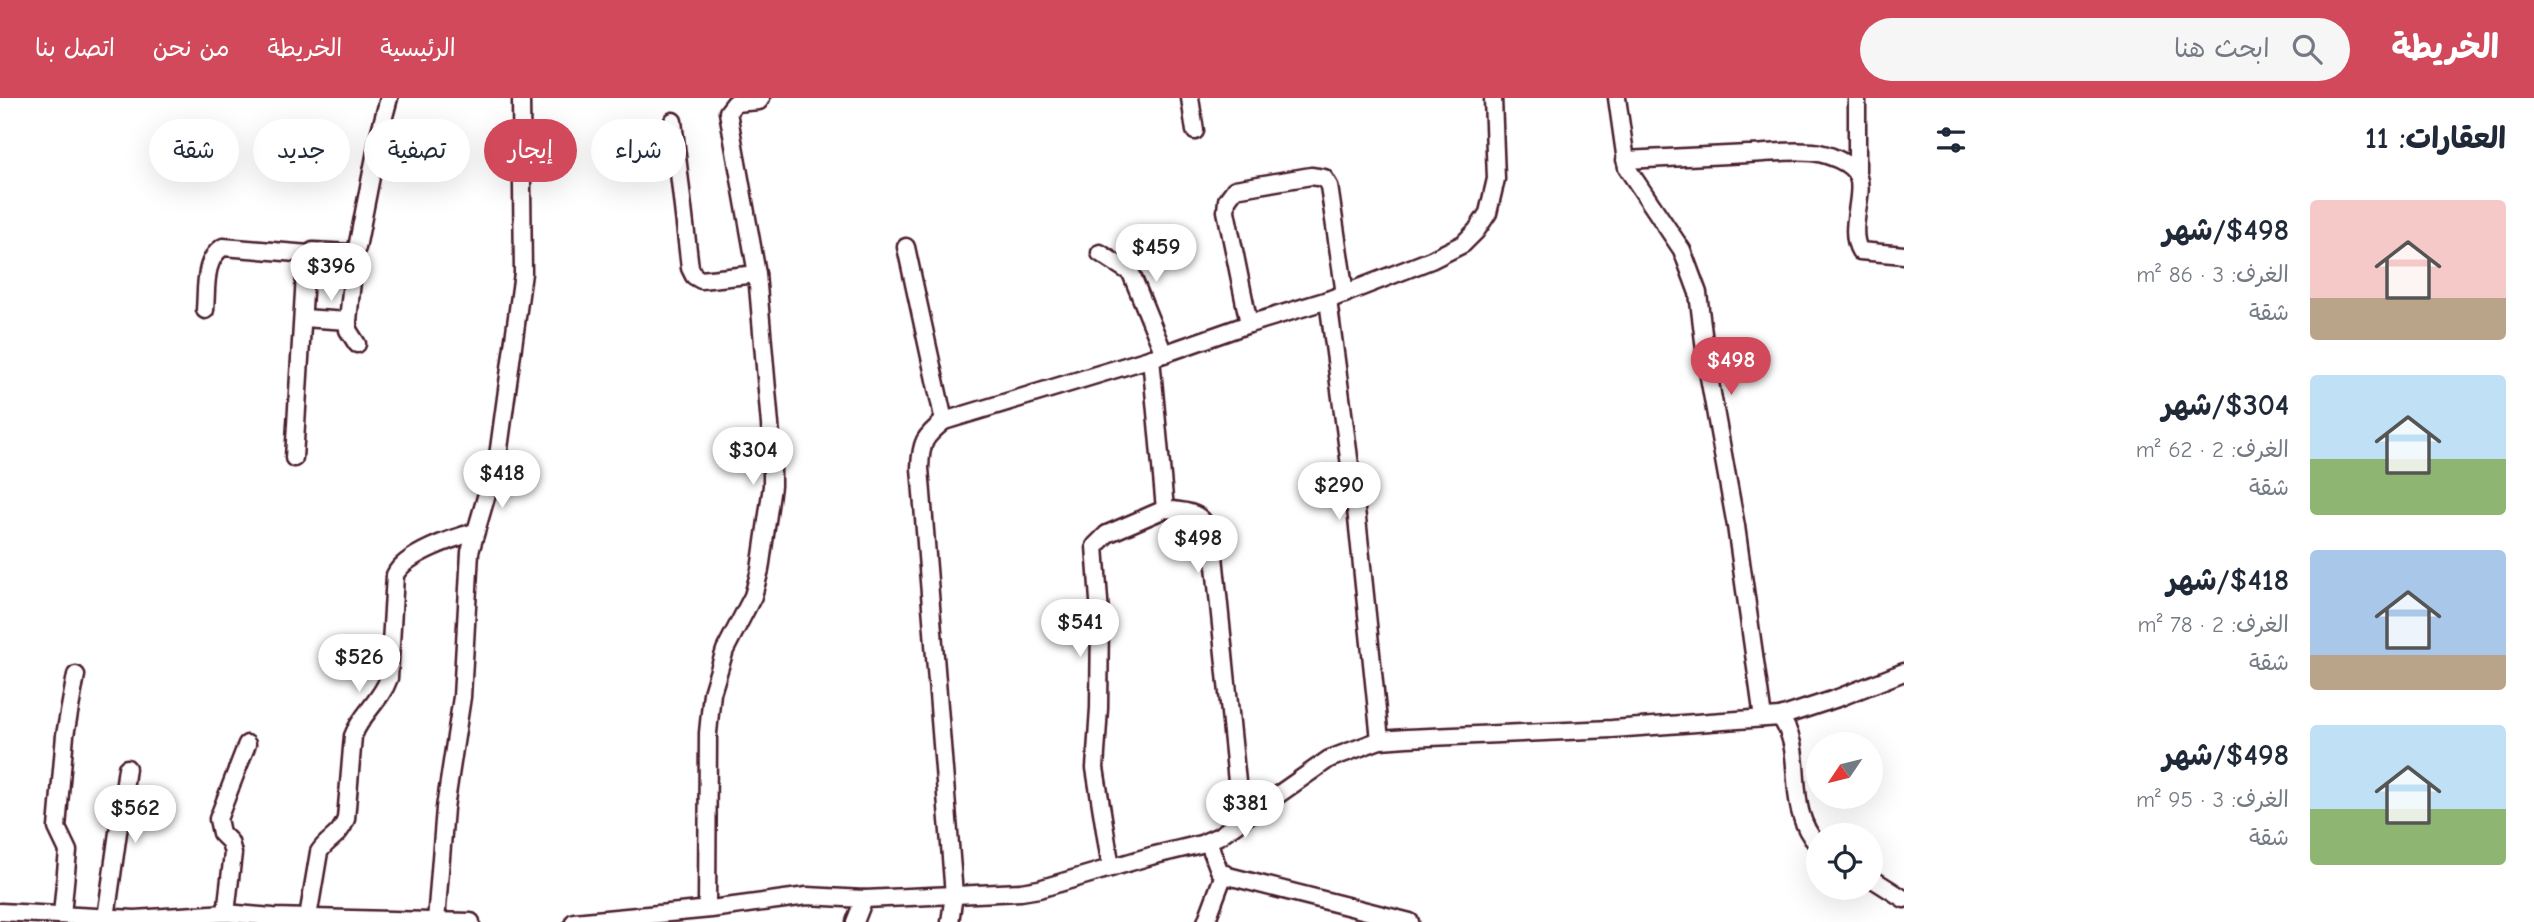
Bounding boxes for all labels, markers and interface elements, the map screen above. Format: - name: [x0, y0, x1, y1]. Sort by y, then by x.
- search box: [1860, 18, 2350, 81]
- text: الخريطة: [2392, 28, 2499, 66]
- icon: search: [2288, 30, 2326, 68]
- text: اتصل بنا: [35, 34, 115, 62]
- text: من نحن: [153, 34, 229, 62]
- text: الخريطة: [267, 34, 342, 62]
- text: الرئيسية: [380, 34, 456, 62]
- text: ابحث هنا: [2174, 34, 2270, 64]
- chip: شقة: [149, 119, 239, 182]
- chip: جديد: [253, 119, 350, 182]
- chip: تصفية: [364, 119, 470, 182]
- chip: إيجار: [484, 119, 577, 182]
- chip: شراء: [591, 119, 686, 182]
- icon: filters: [1932, 121, 1970, 159]
- text: العقارات: 11: [2365, 121, 2506, 156]
- text: $498/شهر: [2163, 213, 2289, 248]
- pin: $459: [1115, 225, 1197, 284]
- icon: home: [2366, 228, 2450, 312]
- text: $459: [1132, 233, 1180, 260]
- pin: $396: [290, 244, 372, 303]
- text: $396: [306, 252, 356, 279]
- text: الغرف: 3 · 86 m²: [2136, 261, 2289, 288]
- text: شقة: [2249, 299, 2289, 326]
- pin: $498: [1690, 338, 1772, 397]
- text: $498: [1707, 346, 1755, 373]
- text: $304/شهر: [2162, 388, 2289, 423]
- icon: home: [2366, 403, 2450, 487]
- pin: $304: [712, 428, 794, 487]
- text: $304: [728, 436, 778, 463]
- text: الغرف: 2 · 62 m²: [2136, 436, 2289, 463]
- pin: $418: [461, 450, 543, 510]
- text: $418: [479, 459, 525, 486]
- pin: $290: [1298, 462, 1380, 522]
- text: $290: [1314, 471, 1364, 498]
- text: شقة: [2249, 474, 2289, 501]
- pin: $498: [1157, 516, 1239, 575]
- text: $498: [1174, 524, 1222, 551]
- text: $418/شهر: [2167, 563, 2289, 598]
- icon: home: [2366, 578, 2450, 662]
- pin: $541: [1039, 600, 1121, 659]
- text: $541: [1057, 608, 1103, 635]
- text: الغرف: 2 · 78 m²: [2138, 611, 2289, 638]
- pin: $526: [318, 634, 400, 694]
- text: $526: [334, 643, 384, 670]
- text: شقة: [2249, 649, 2289, 676]
- north arrow: [1806, 732, 1883, 808]
- map controls: [1806, 732, 1883, 900]
- text: $498/شهر: [2163, 738, 2289, 773]
- icon: home: [2366, 753, 2450, 837]
- pin: $381: [1204, 780, 1286, 840]
- pin: $562: [94, 786, 176, 845]
- text: الغرف: 3 · 95 m²: [2136, 786, 2289, 813]
- text: $381: [1222, 789, 1268, 816]
- text: $562: [110, 794, 160, 821]
- button: locate: [1806, 823, 1883, 900]
- text: شقة: [2249, 824, 2289, 851]

